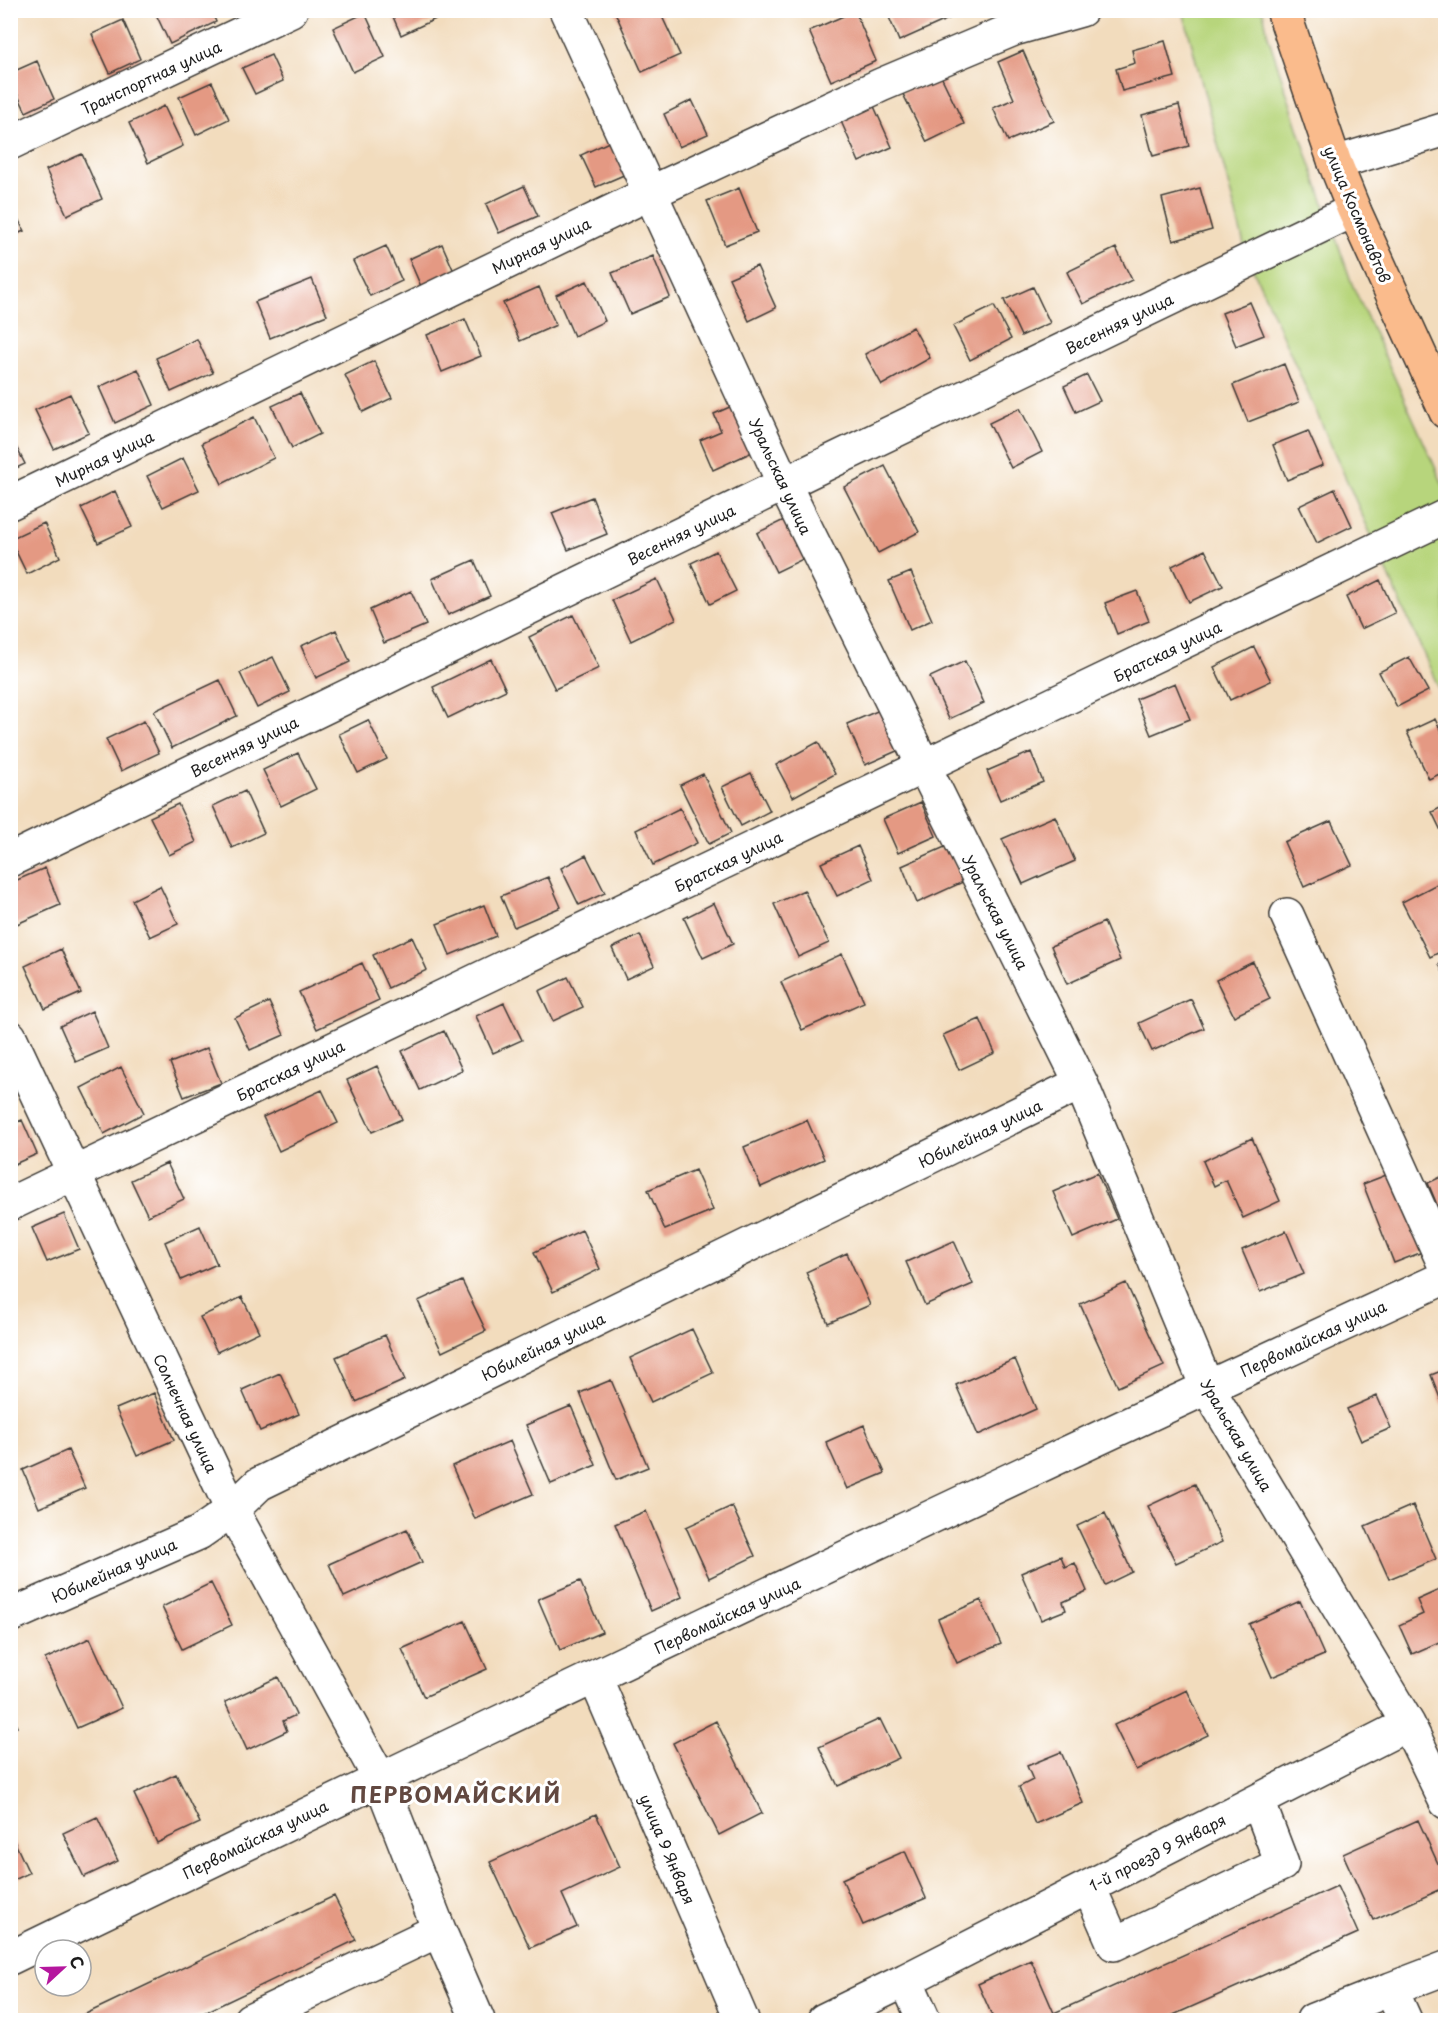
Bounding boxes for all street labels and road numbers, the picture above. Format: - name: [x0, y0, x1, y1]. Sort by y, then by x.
- street label: Транспортная улица: [77, 34, 225, 120]
- street label: улица Космонавтов: [1319, 142, 1397, 286]
- street label: Мирная улица: [488, 211, 595, 279]
- street label: Весенняя улица: [1061, 287, 1178, 359]
- street label: Уральская улица: [744, 414, 818, 539]
- street label: Мирная улица: [51, 424, 158, 492]
- street label: Весенняя улица: [623, 498, 740, 570]
- street label: Братская улица: [1109, 615, 1226, 687]
- street label: Весенняя улица: [186, 710, 303, 782]
- street label: Братская улица: [670, 825, 787, 897]
- street label: Уральская улица: [957, 851, 1035, 974]
- street label: Братская улица: [232, 1034, 349, 1106]
- street label: Юбилейная улица: [914, 1093, 1046, 1173]
- street label: Первомайская улица: [1236, 1294, 1390, 1382]
- street label: Юбилейная улица: [477, 1306, 609, 1386]
- street label: Солнечная улица: [148, 1350, 224, 1477]
- street label: Уральская улица: [1195, 1375, 1279, 1496]
- street label: Юбилейная улица: [48, 1532, 181, 1608]
- street label: Первомайская улица: [650, 1571, 804, 1659]
- street label: улица 9 Января: [634, 1790, 702, 1908]
- street label: Первомайская улица: [178, 1794, 332, 1884]
- street label: 1-й проезд 9 Января: [1085, 1807, 1229, 1897]

